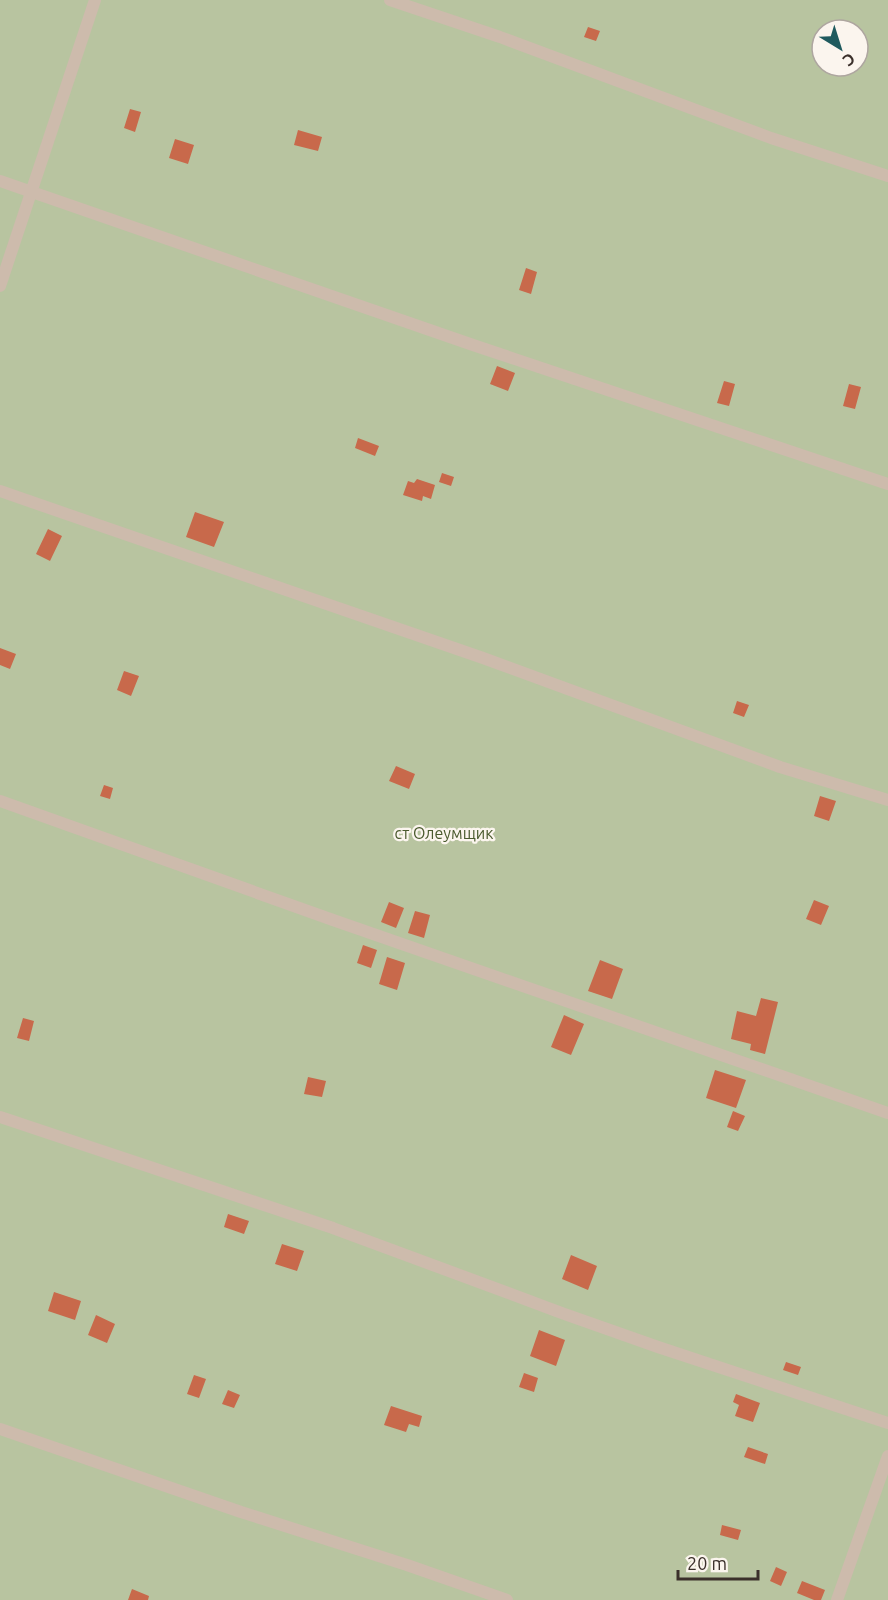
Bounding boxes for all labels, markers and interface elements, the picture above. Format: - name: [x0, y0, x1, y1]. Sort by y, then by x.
- north arrow: [810, 18, 870, 78]
- text: С: [840, 50, 859, 70]
- park label: ст Олеумщик: [395, 824, 493, 842]
- scale bar: [678, 1543, 758, 1581]
- text: 20 m: [687, 1553, 727, 1573]

